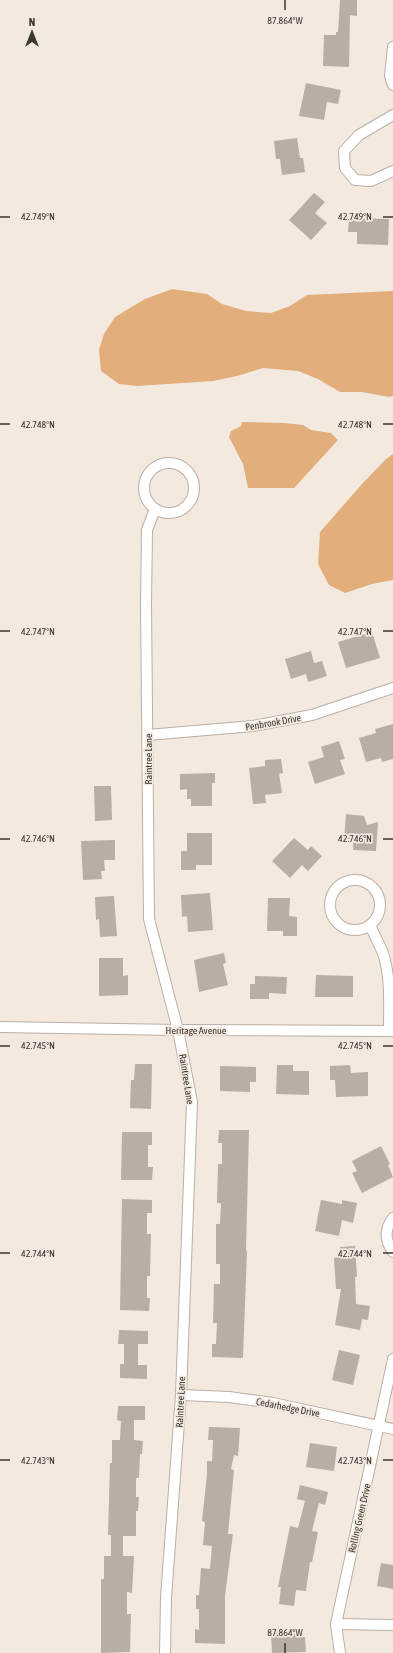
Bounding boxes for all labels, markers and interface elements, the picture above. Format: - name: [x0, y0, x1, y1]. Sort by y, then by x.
- north arrow: [12, 12, 52, 52]
- text: 87.864°W: [267, 15, 303, 26]
- text: N: [29, 16, 35, 28]
- text: 42.749°N: [21, 211, 55, 222]
- text: 42.749°N: [338, 211, 372, 222]
- text: 42.748°N: [21, 419, 55, 430]
- text: 42.748°N: [338, 419, 372, 430]
- text: 42.747°N: [21, 626, 55, 637]
- text: 42.747°N: [338, 626, 372, 637]
- street label: Penbrook Drive: [244, 712, 302, 733]
- street label: Raintree Lane: [143, 733, 154, 784]
- text: 42.746°N: [21, 833, 55, 844]
- text: 42.746°N: [338, 833, 372, 844]
- street label: Heritage Avenue: [166, 1025, 227, 1036]
- text: 42.745°N: [21, 1040, 55, 1051]
- text: 42.745°N: [338, 1040, 372, 1051]
- street label: Raintree Lane: [177, 1053, 196, 1106]
- text: 42.744°N: [21, 1248, 55, 1259]
- text: 42.744°N: [338, 1248, 372, 1259]
- street label: Raintree Lane: [174, 1376, 187, 1428]
- street label: Cedarhedge Drive: [255, 1396, 321, 1419]
- text: 42.743°N: [21, 1455, 55, 1466]
- text: 42.743°N: [338, 1455, 372, 1466]
- street label: Rolling Green Drive: [346, 1482, 373, 1554]
- text: 87.864°W: [267, 1627, 303, 1638]

